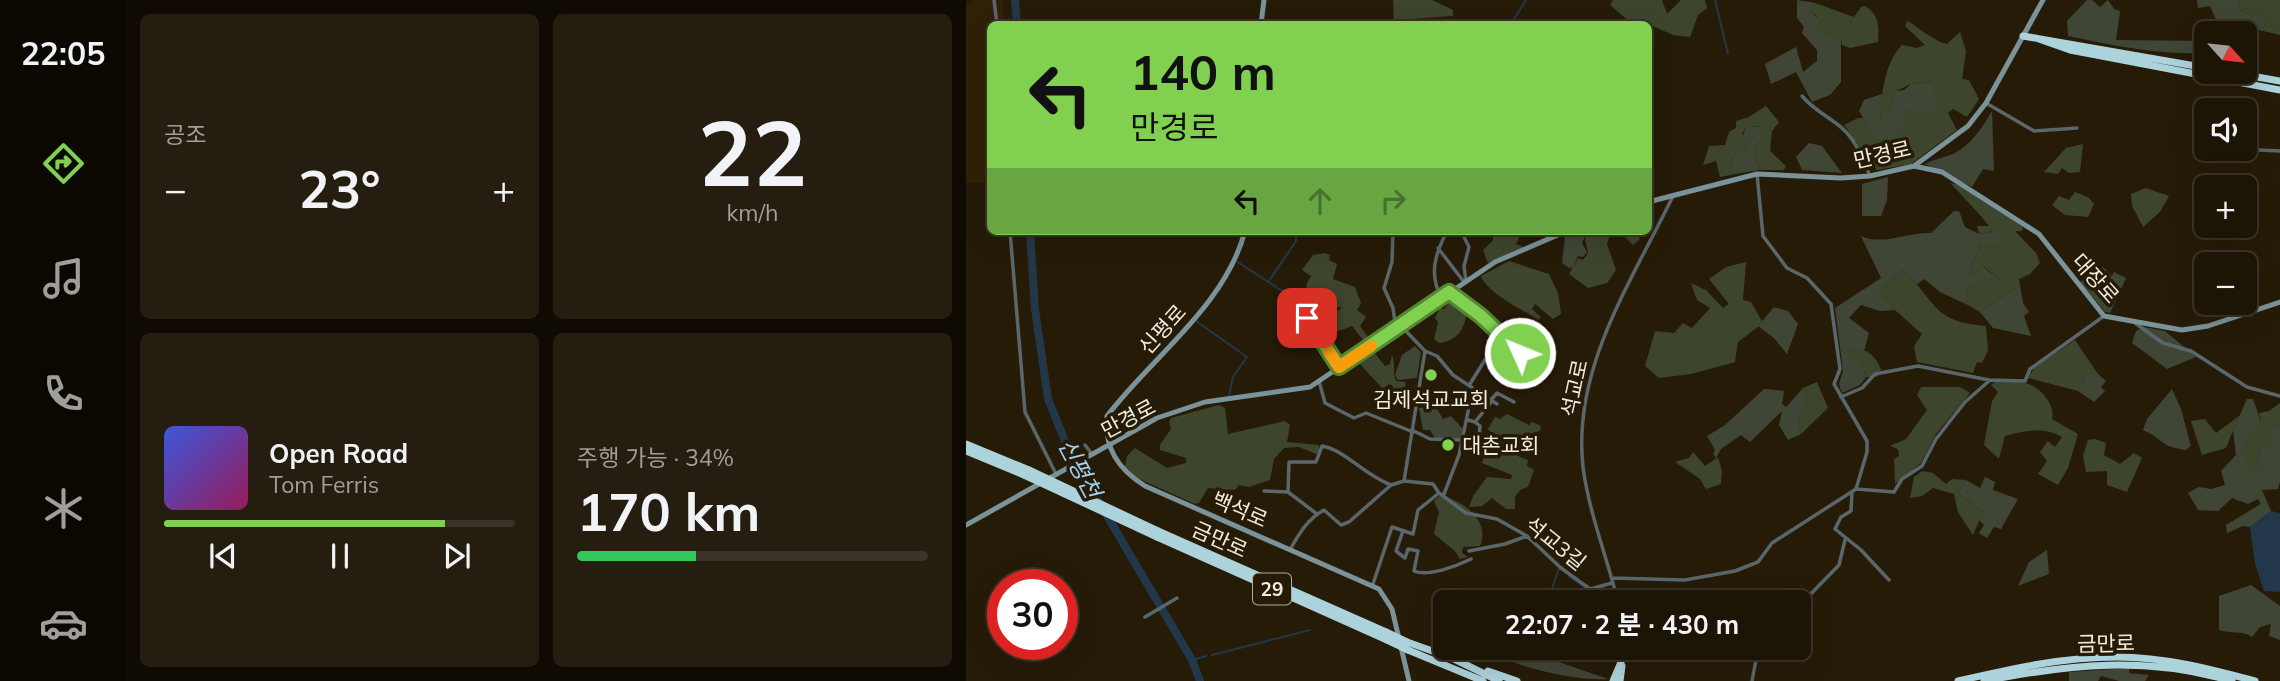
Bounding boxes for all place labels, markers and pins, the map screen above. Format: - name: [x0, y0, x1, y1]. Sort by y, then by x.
- pin: [1277, 288, 1337, 348]
- marker: 김제석교교회: [1423, 367, 1439, 383]
- place label: 김제석교교회: [1373, 386, 1489, 412]
- place label: 대촌교회: [1462, 432, 1539, 458]
- marker: 대촌교회: [1440, 437, 1456, 453]

